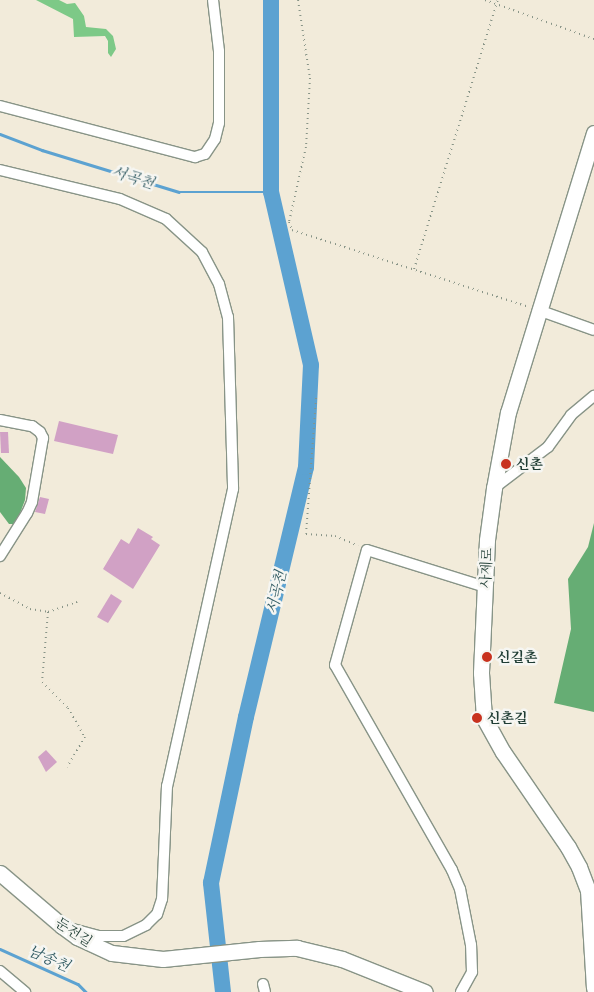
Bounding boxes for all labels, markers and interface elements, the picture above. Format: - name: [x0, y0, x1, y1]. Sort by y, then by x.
- water label: 서곡천: [110, 162, 156, 192]
- place label: 신촌: [516, 456, 543, 472]
- marker: 신촌: [500, 458, 512, 470]
- street label: 사제로: [477, 547, 495, 589]
- water label: 서곡천: [262, 569, 290, 615]
- place label: 신길촌: [497, 649, 538, 665]
- marker: 신길촌: [481, 651, 493, 663]
- place label: 신촌길: [487, 710, 528, 726]
- marker: 신촌길: [471, 712, 483, 724]
- street label: 둔전길: [52, 914, 96, 950]
- water label: 남송천: [25, 941, 73, 975]

